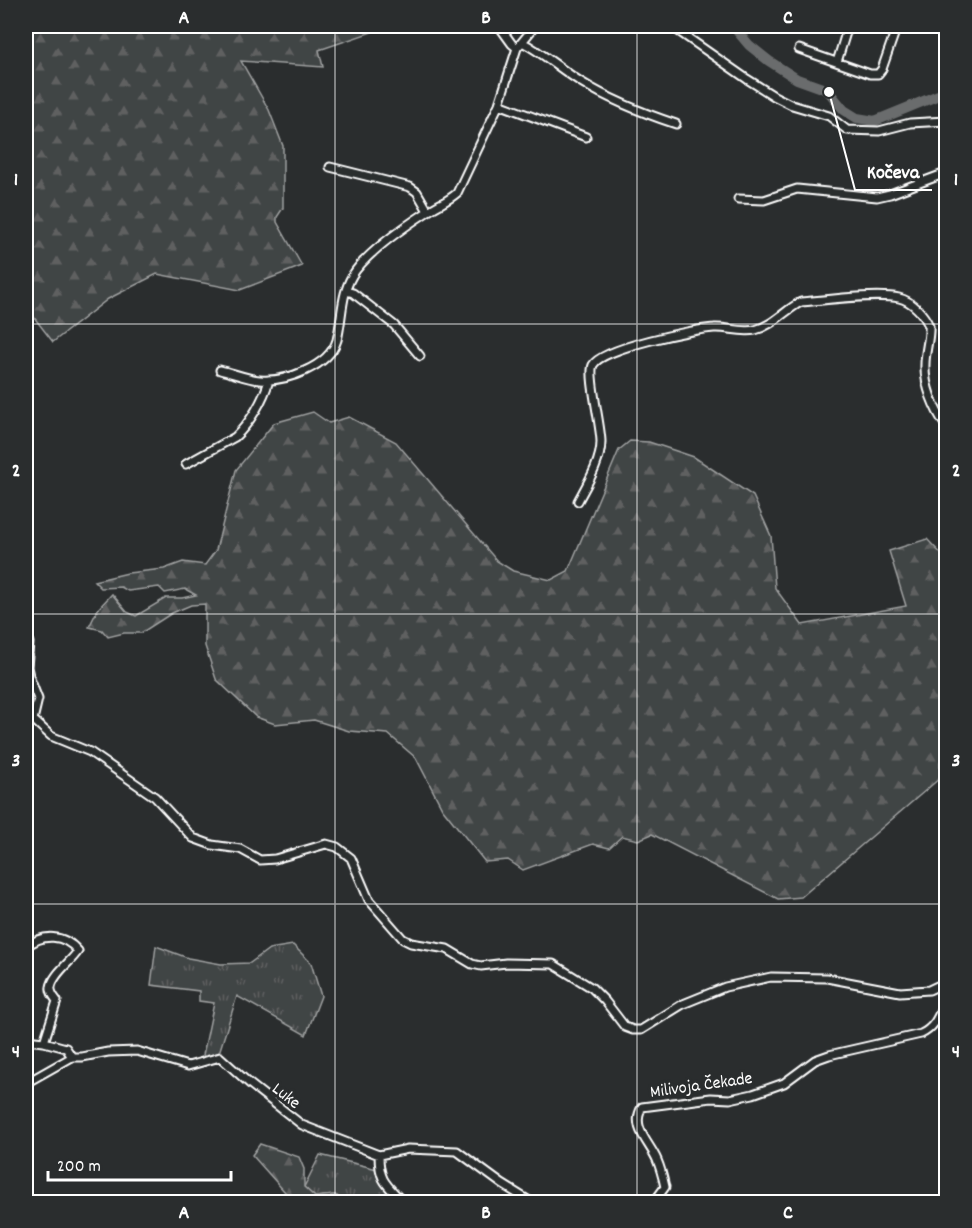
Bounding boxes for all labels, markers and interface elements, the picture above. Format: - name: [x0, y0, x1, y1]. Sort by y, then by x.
- text: A: [179, 5, 190, 33]
- text: B: [481, 5, 491, 33]
- text: C: [783, 5, 793, 33]
- callout: Kočeva: [855, 152, 932, 190]
- text: Kočeva: [867, 160, 920, 188]
- text: 1: [14, 167, 18, 195]
- text: 1: [954, 167, 958, 195]
- text: 2: [12, 458, 20, 486]
- text: 2: [952, 458, 960, 486]
- text: 3: [12, 748, 20, 776]
- text: 3: [952, 748, 960, 776]
- text: 4: [12, 1039, 20, 1067]
- text: 4: [952, 1039, 960, 1067]
- street label: Milivoja Čekade: [649, 1067, 754, 1106]
- street label: Luke: [266, 1078, 305, 1116]
- scale bar: [48, 1144, 231, 1182]
- text: 200 m: [57, 1155, 101, 1180]
- text: A: [179, 1200, 190, 1228]
- text: B: [481, 1200, 491, 1228]
- text: C: [783, 1200, 793, 1228]

